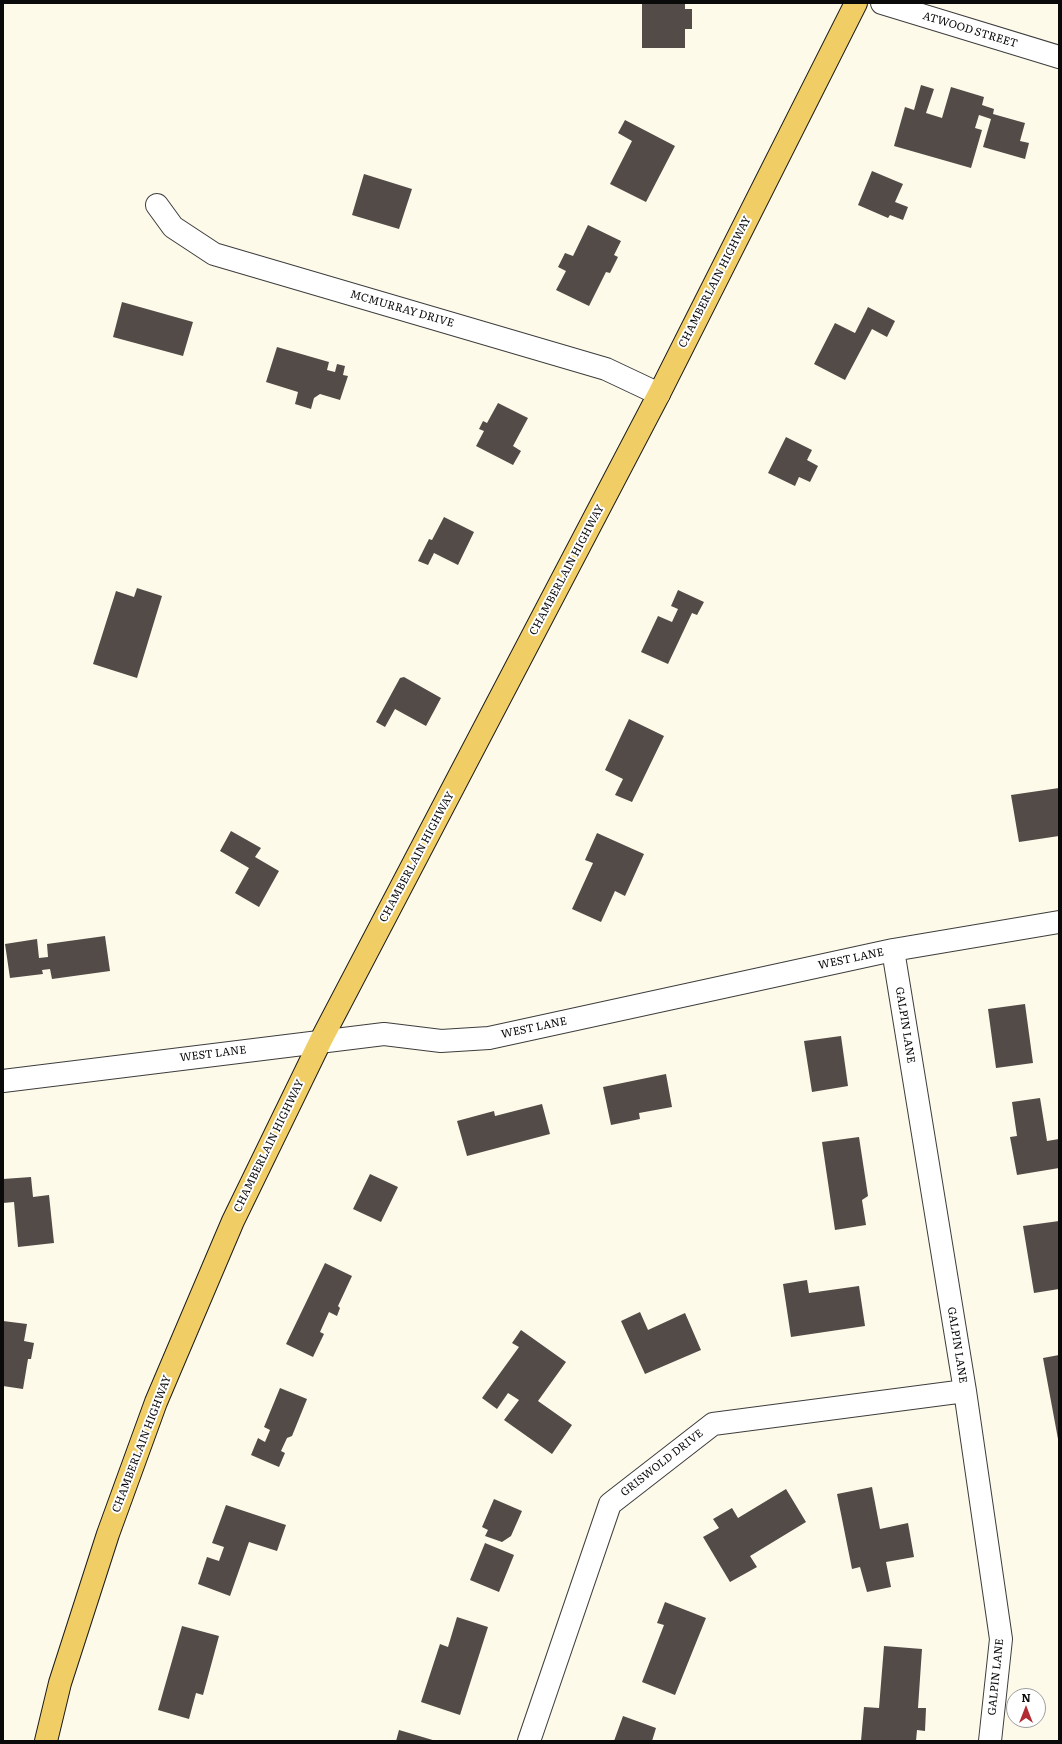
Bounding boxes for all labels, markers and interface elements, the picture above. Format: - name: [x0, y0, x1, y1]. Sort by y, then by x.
- street label: ATWOOD STREET: [921, 9, 1019, 51]
- street label: CHAMBERLAIN HIGHWAY: [676, 214, 754, 350]
- street label: MCMURRAY DRIVE: [349, 288, 455, 330]
- street label: CHAMBERLAIN HIGHWAY: [527, 502, 607, 638]
- street label: CHAMBERLAIN HIGHWAY: [377, 789, 457, 925]
- street label: WEST LANE: [817, 946, 885, 972]
- street label: GALPIN LANE: [892, 986, 918, 1064]
- street label: WEST LANE: [500, 1015, 568, 1041]
- street label: WEST LANE: [179, 1043, 247, 1065]
- street label: CHAMBERLAIN HIGHWAY: [231, 1077, 307, 1215]
- street label: GALPIN LANE: [944, 1306, 970, 1384]
- street label: CHAMBERLAIN HIGHWAY: [110, 1373, 174, 1515]
- street label: GRISWOLD DRIVE: [618, 1427, 706, 1499]
- street label: GALPIN LANE: [985, 1638, 1007, 1716]
- north arrow: [1006, 1688, 1046, 1728]
- text: N: [1021, 1689, 1031, 1705]

